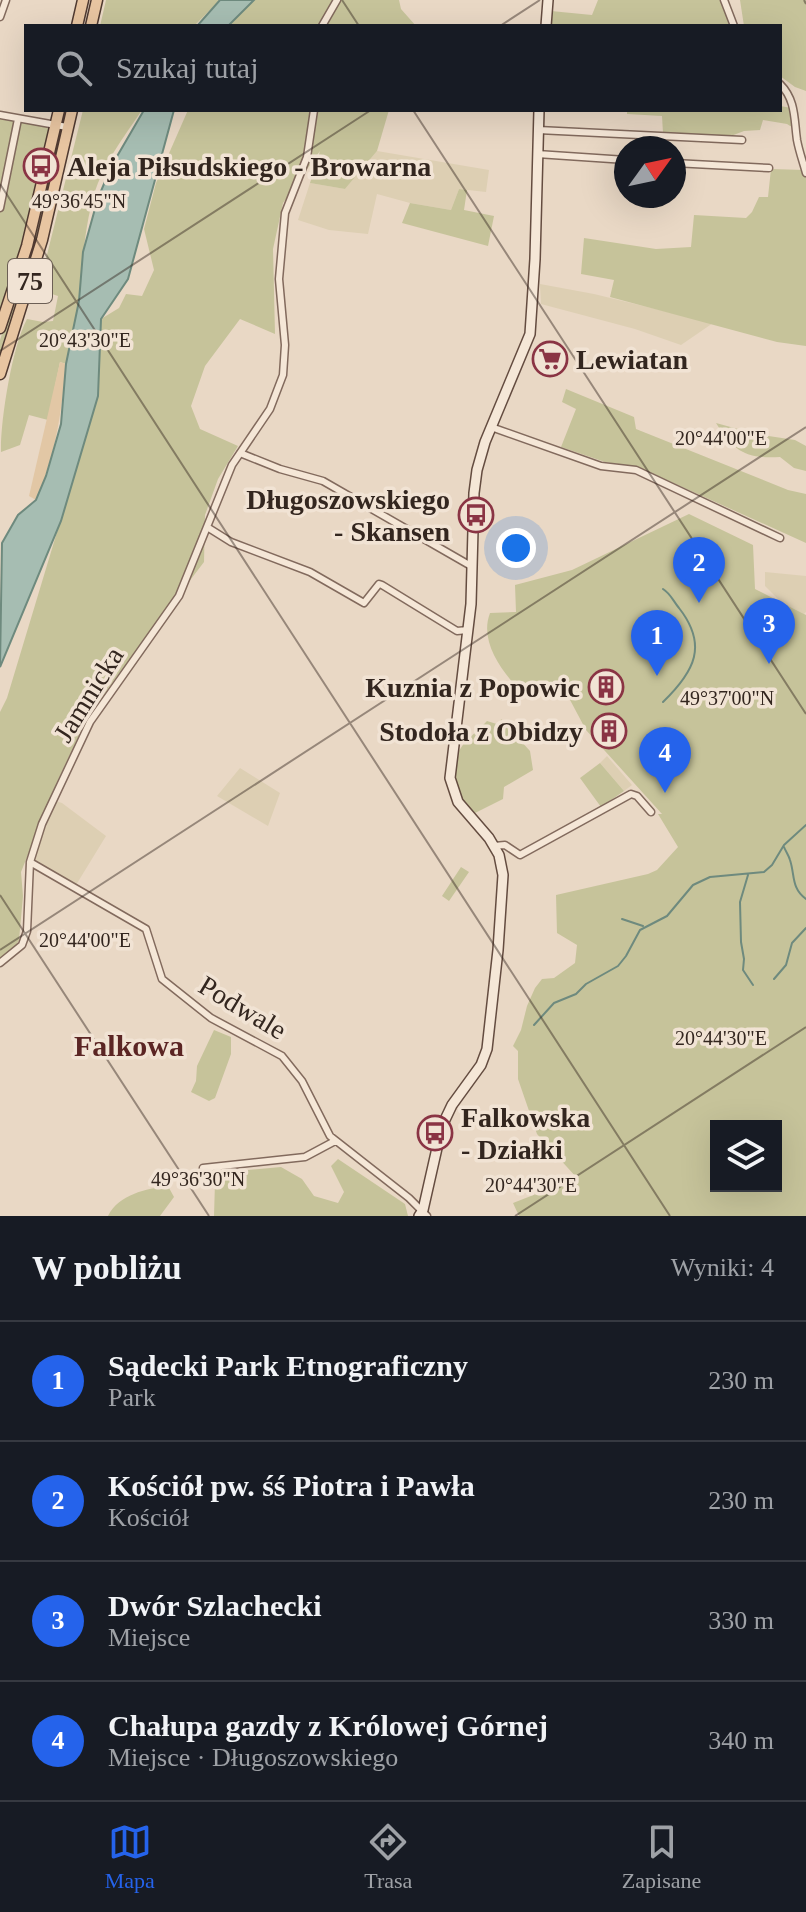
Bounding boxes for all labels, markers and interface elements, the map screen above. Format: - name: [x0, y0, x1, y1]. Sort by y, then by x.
- search box: [24, 24, 782, 112]
- icon: search: [52, 46, 96, 90]
- text: Szukaj tutaj: [116, 51, 258, 84]
- north arrow: [614, 136, 686, 208]
- bus stop icon: Aleja Piłsudskiego - Browarna: [22, 147, 60, 185]
- place label: Aleja Piłsudskiego - Browarna: [67, 151, 431, 182]
- text: 49°36'45"N: [32, 190, 126, 212]
- road number: 75: [8, 259, 52, 303]
- text: 20°43'30"E: [39, 329, 131, 351]
- supermarket icon: Lewiatan: [531, 340, 569, 378]
- place label: Lewiatan: [576, 344, 688, 375]
- text: 20°44'00"E: [675, 427, 767, 449]
- place label: Długoszowskiego - Skansen: [246, 484, 450, 547]
- bus stop icon: Długoszowskiego - Skansen: [457, 496, 495, 534]
- your location: [496, 528, 536, 568]
- pin: 2: [673, 537, 725, 603]
- pin: 3: [743, 598, 795, 664]
- pin: 1: [631, 610, 683, 676]
- street label: Jamnicka: [47, 641, 130, 747]
- building icon: Kuznia z Popowic: [587, 668, 625, 706]
- place label: Kuznia z Popowic: [365, 672, 580, 703]
- text: 49°37'00"N: [680, 687, 774, 709]
- building icon: Stodoła z Obidzy: [590, 712, 628, 750]
- place label: Stodoła z Obidzy: [379, 716, 583, 747]
- pin: 4: [639, 727, 691, 793]
- text: 20°44'00"E: [39, 929, 131, 951]
- street label: Podwale: [193, 969, 292, 1046]
- text: 20°44'30"E: [675, 1027, 767, 1049]
- district label: Falkowa: [74, 1029, 184, 1062]
- place label: Falkowska - Działki: [461, 1102, 590, 1165]
- bus stop icon: Falkowska - Działki: [416, 1114, 454, 1152]
- map controls: [710, 1120, 782, 1192]
- button: layers: [710, 1120, 782, 1192]
- text: 49°36'30"N: [151, 1168, 245, 1190]
- text: 20°44'30"E: [485, 1174, 577, 1196]
- text: W pobliżu: [32, 1249, 182, 1286]
- text: Wyniki: 4: [671, 1253, 774, 1282]
- text: Sądecki Park Etnograficzny: [108, 1349, 468, 1382]
- text: 1: [52, 1366, 65, 1395]
- text: 230 m: [708, 1366, 774, 1395]
- text: Park: [108, 1383, 156, 1412]
- text: Kościół pw. śś Piotra i Pawła: [108, 1469, 475, 1502]
- text: 2: [52, 1486, 65, 1515]
- text: 230 m: [708, 1486, 774, 1515]
- text: Kościół: [108, 1503, 189, 1532]
- text: Dwór Szlachecki: [108, 1589, 322, 1622]
- text: 3: [52, 1606, 65, 1635]
- text: 330 m: [708, 1606, 774, 1635]
- text: Miejsce: [108, 1623, 190, 1652]
- text: Chałupa gazdy z Królowej Górnej: [108, 1709, 548, 1742]
- text: 4: [52, 1726, 65, 1755]
- text: 340 m: [708, 1726, 774, 1755]
- text: Miejsce · Długoszowskiego: [108, 1743, 398, 1772]
- tab: Mapa: [105, 1820, 155, 1894]
- tab: Trasa: [364, 1820, 412, 1894]
- tab: Zapisane: [622, 1820, 701, 1894]

